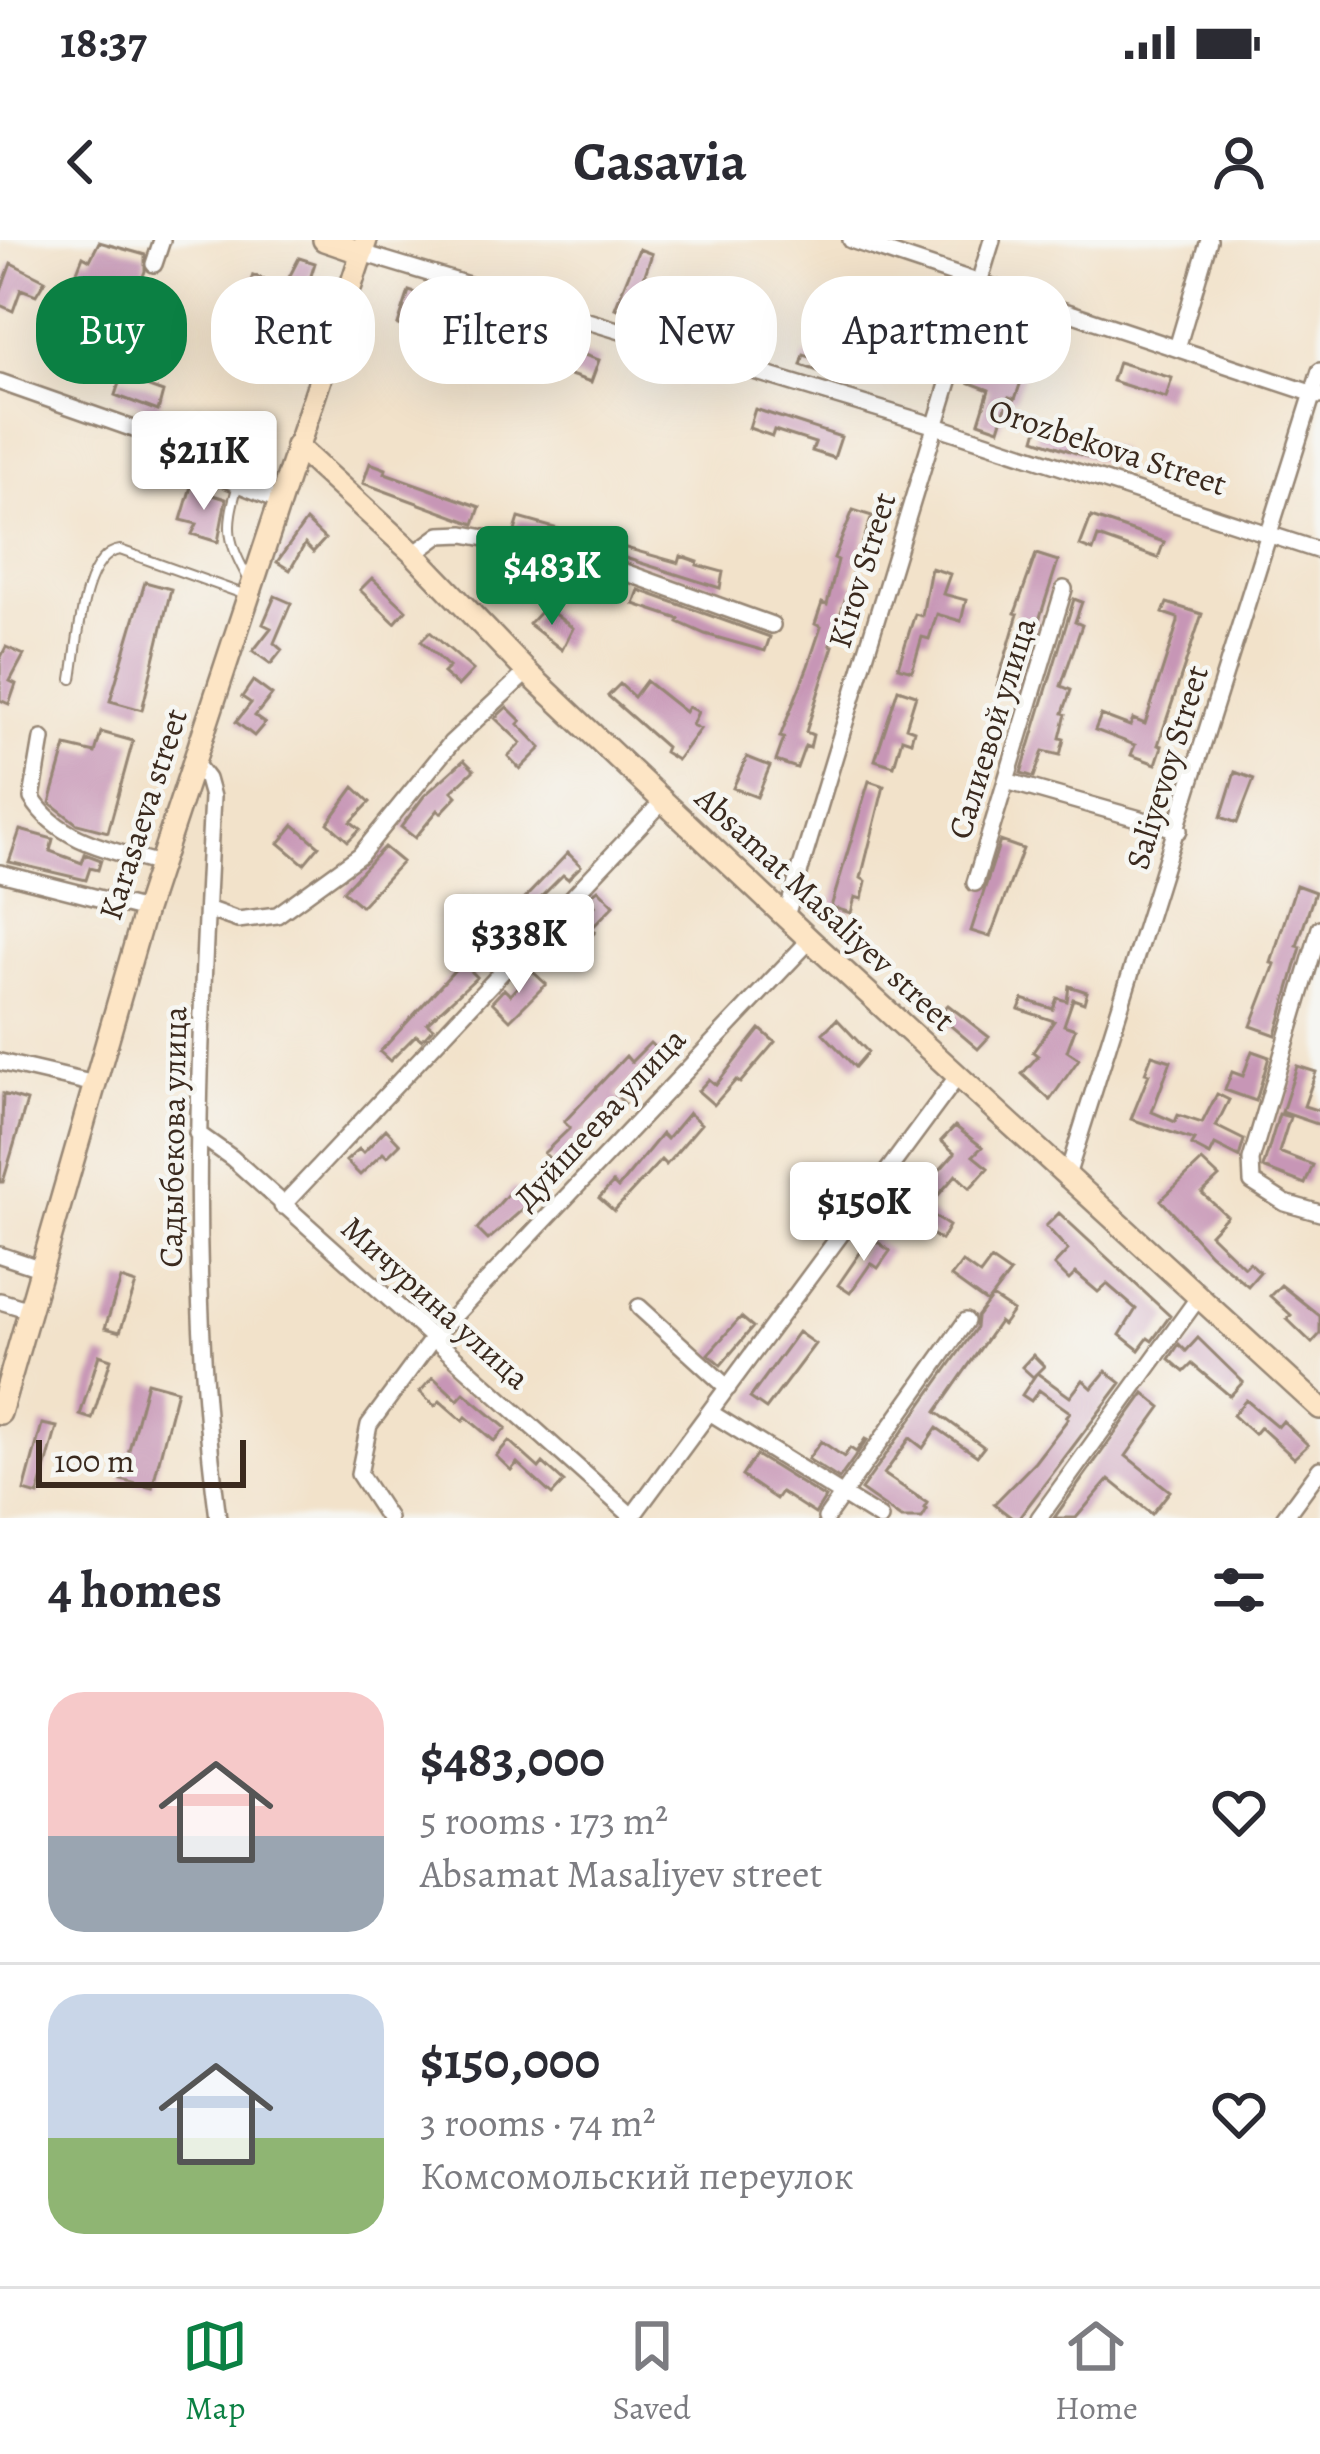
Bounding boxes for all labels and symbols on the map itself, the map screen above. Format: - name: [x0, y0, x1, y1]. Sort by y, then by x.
- street label: Orozbekova Street: [983, 387, 1232, 506]
- pin: $211K: [120, 411, 288, 513]
- street label: Kirov Street: [816, 487, 907, 654]
- pin: $483K: [468, 526, 636, 628]
- street label: Салиевой улица: [936, 611, 1047, 844]
- street label: Saliyevoy Street: [1114, 660, 1219, 875]
- street label: Karasaeva street: [87, 703, 198, 926]
- street label: Absamat Masaliyev street: [685, 775, 966, 1041]
- pin: $338K: [435, 894, 603, 996]
- street label: Садыбекова улица: [148, 1005, 197, 1268]
- street label: Дуйшеева улица: [503, 1017, 696, 1219]
- pin: $150K: [780, 1162, 948, 1264]
- street label: Мичурина улица: [332, 1205, 540, 1400]
- scale bar: [36, 1434, 246, 1487]

